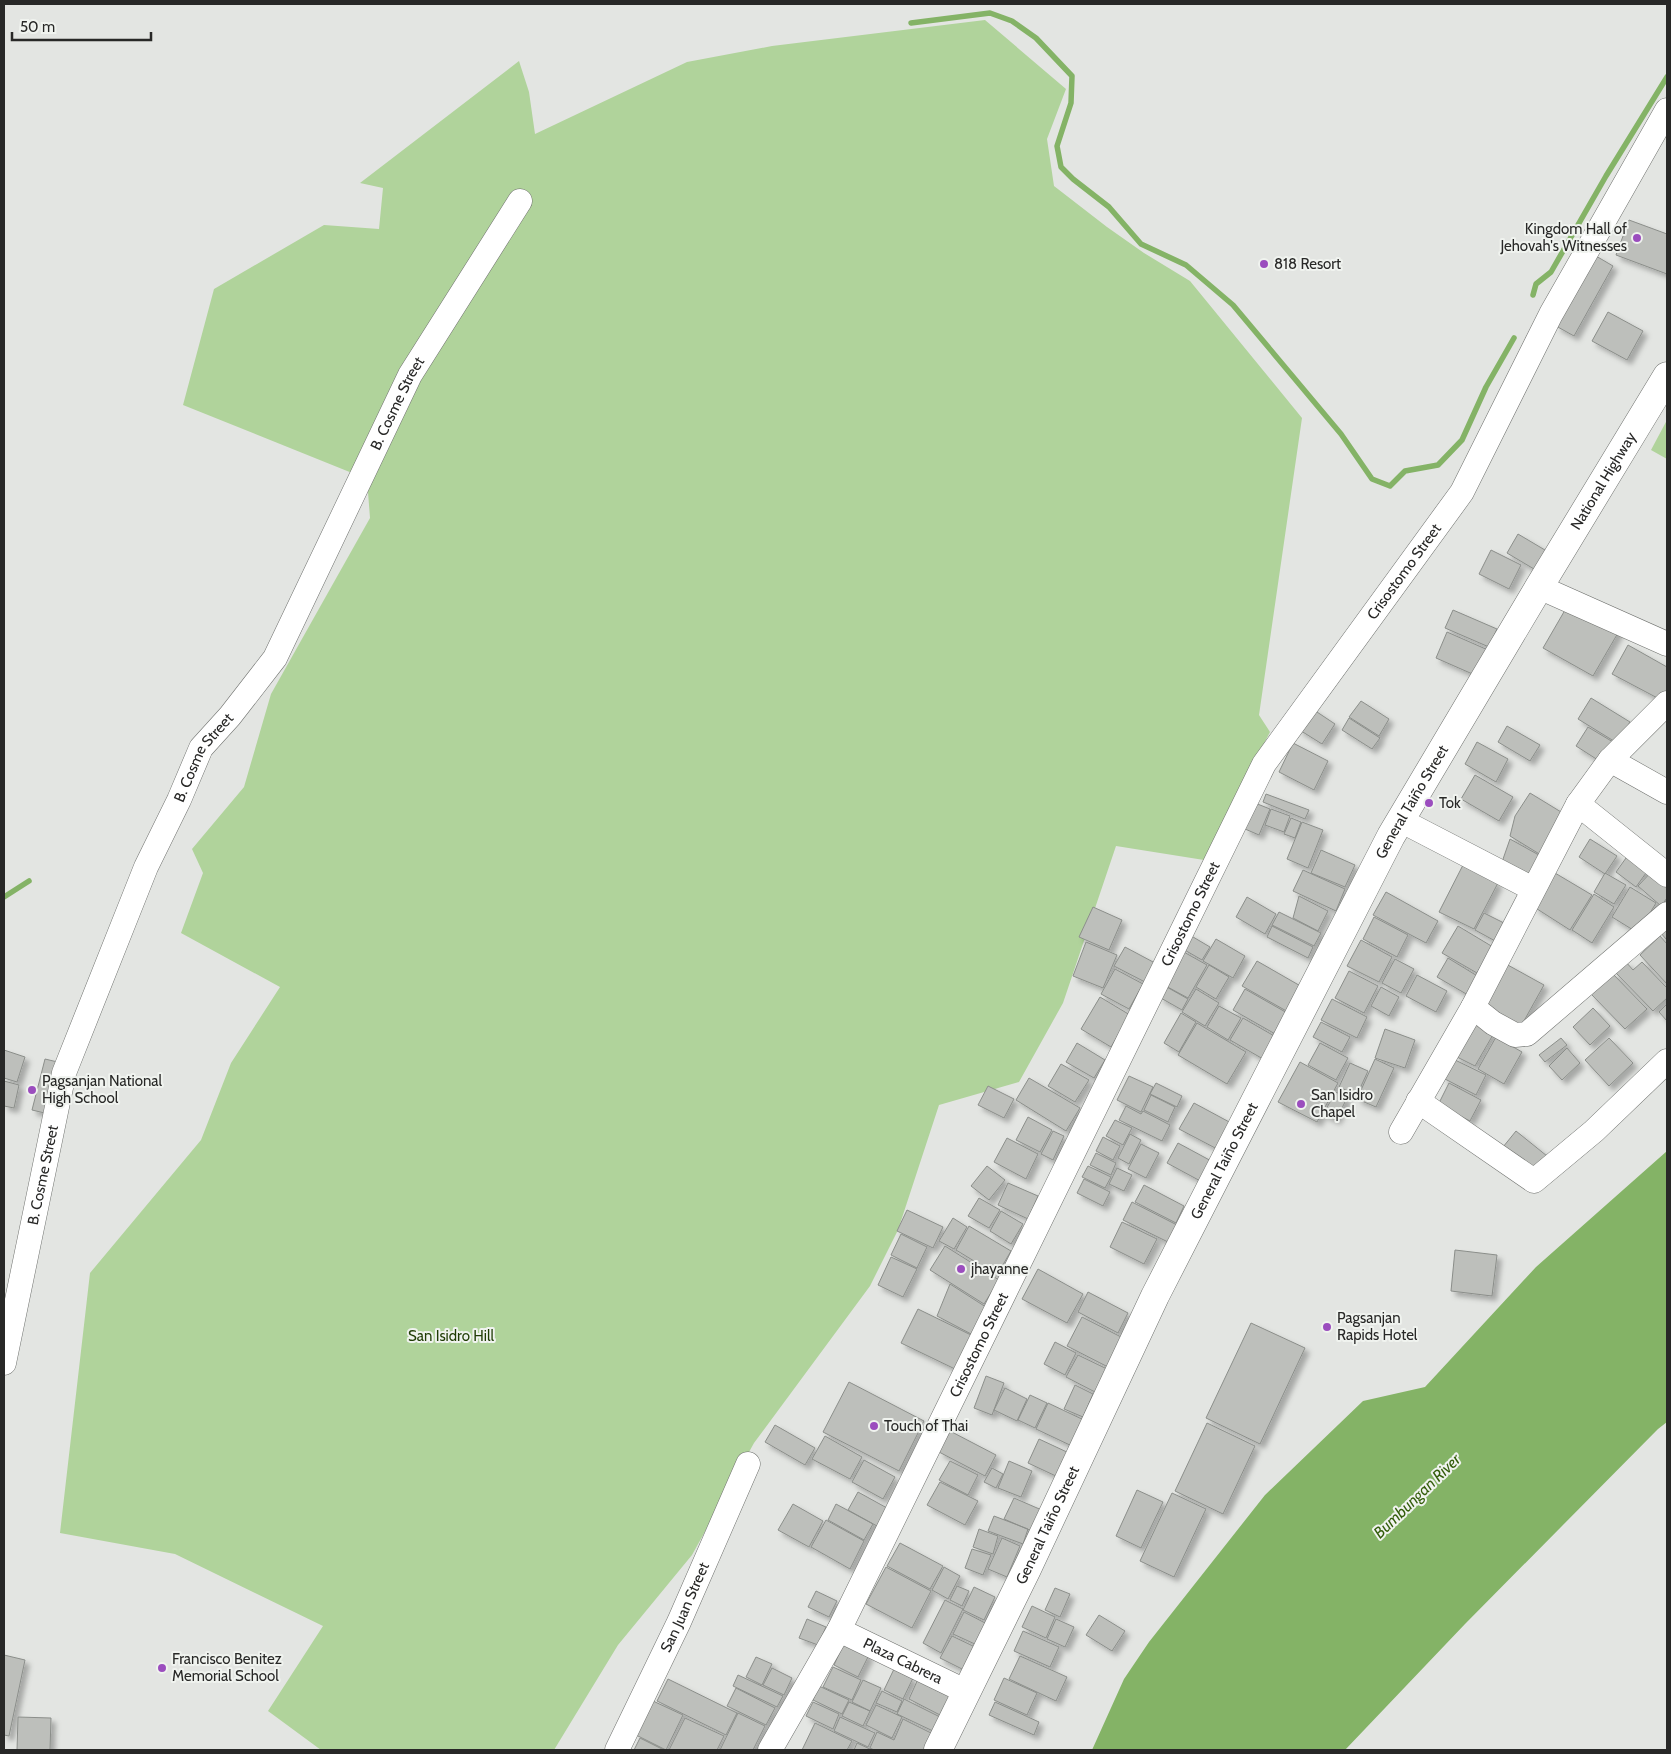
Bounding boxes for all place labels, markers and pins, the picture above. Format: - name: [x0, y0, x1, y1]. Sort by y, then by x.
- place label: Kingdom Hall of Jehovah's Witnesses: [1499, 220, 1627, 255]
- marker: Kingdom Hall of Jehovah's Witnesses: [1631, 232, 1643, 244]
- place label: 818 Resort: [1274, 255, 1341, 273]
- marker: 818 Resort: [1258, 258, 1270, 270]
- place label: Tok: [1439, 794, 1461, 812]
- marker: Tok: [1423, 797, 1435, 809]
- place label: Pagsanjan National High School: [42, 1072, 163, 1107]
- marker: Pagsanjan National High School: [26, 1084, 38, 1096]
- place label: San Isidro Chapel: [1311, 1086, 1373, 1121]
- marker: San Isidro Chapel: [1295, 1098, 1307, 1110]
- place label: jhayanne: [970, 1260, 1029, 1278]
- marker: jhayanne: [955, 1263, 967, 1275]
- place label: Pagsanjan Rapids Hotel: [1337, 1309, 1418, 1344]
- marker: Pagsanjan Rapids Hotel: [1321, 1321, 1333, 1333]
- place label: Touch of Thai: [884, 1417, 968, 1435]
- marker: Touch of Thai: [868, 1420, 880, 1432]
- place label: Francisco Benitez Memorial School: [172, 1650, 282, 1685]
- marker: Francisco Benitez Memorial School: [156, 1662, 168, 1674]

